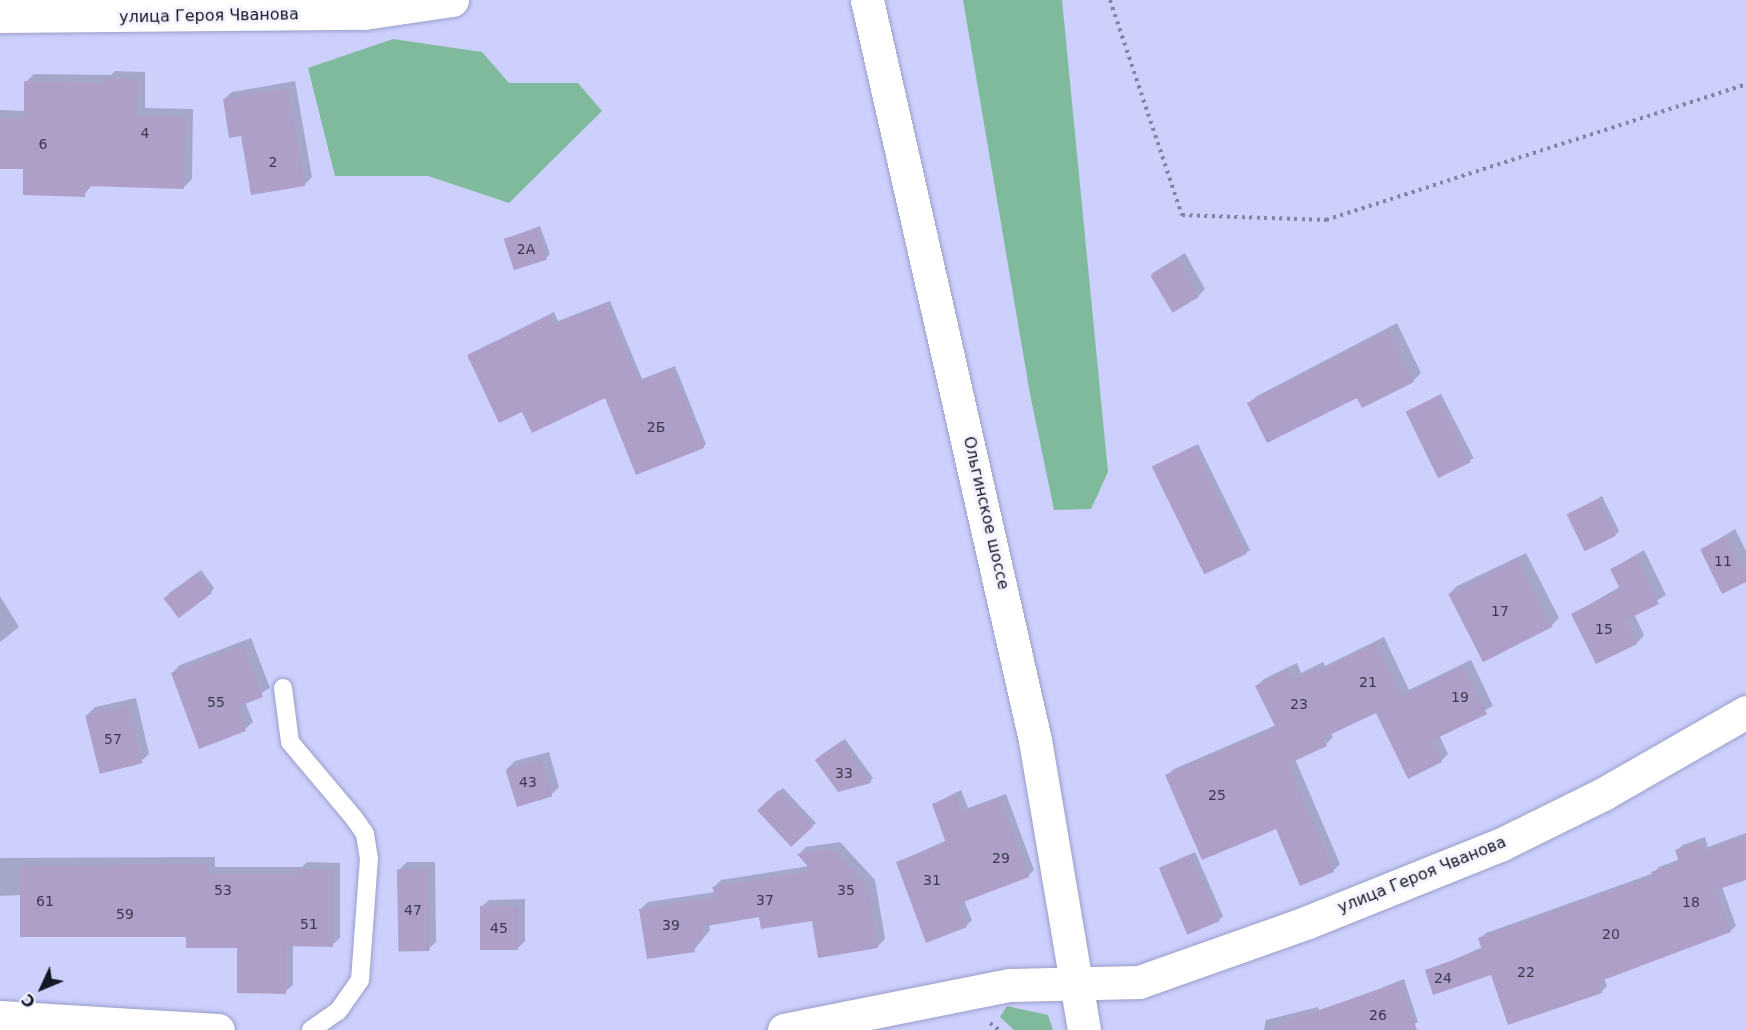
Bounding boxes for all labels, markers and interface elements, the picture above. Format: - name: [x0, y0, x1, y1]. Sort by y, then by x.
- street label: улица Героя Чванова: [119, 5, 299, 27]
- house number: 4: [141, 125, 149, 141]
- house number: 6: [39, 136, 47, 152]
- house number: 2: [269, 154, 277, 170]
- house number: 2А: [517, 241, 535, 257]
- house number: 2Б: [647, 419, 665, 435]
- street label: Ольгинское шоссе: [959, 435, 1013, 591]
- house number: 11: [1714, 553, 1732, 569]
- house number: 17: [1491, 603, 1509, 619]
- house number: 15: [1595, 621, 1613, 637]
- house number: 21: [1359, 674, 1377, 690]
- house number: 19: [1451, 689, 1469, 705]
- house number: 55: [207, 694, 225, 710]
- house number: 23: [1290, 696, 1308, 712]
- house number: 57: [104, 731, 122, 747]
- house number: 33: [835, 765, 853, 781]
- house number: 43: [519, 774, 537, 790]
- house number: 25: [1208, 787, 1226, 803]
- street label: улица Героя Чванова: [1335, 832, 1509, 918]
- house number: 29: [992, 850, 1010, 866]
- house number: 31: [923, 872, 941, 888]
- house number: 53: [214, 882, 232, 898]
- house number: 35: [837, 882, 855, 898]
- house number: 37: [756, 892, 774, 908]
- house number: 61: [36, 893, 54, 909]
- house number: 18: [1682, 894, 1700, 910]
- house number: 47: [404, 902, 422, 918]
- house number: 59: [116, 906, 134, 922]
- house number: 51: [300, 916, 318, 932]
- house number: 39: [662, 917, 680, 933]
- house number: 45: [490, 920, 508, 936]
- house number: 20: [1602, 926, 1620, 942]
- north arrow: [12, 958, 72, 1018]
- house number: 22: [1517, 964, 1535, 980]
- house number: 24: [1434, 970, 1452, 986]
- text: С: [18, 990, 40, 1012]
- house number: 26: [1369, 1007, 1387, 1023]

